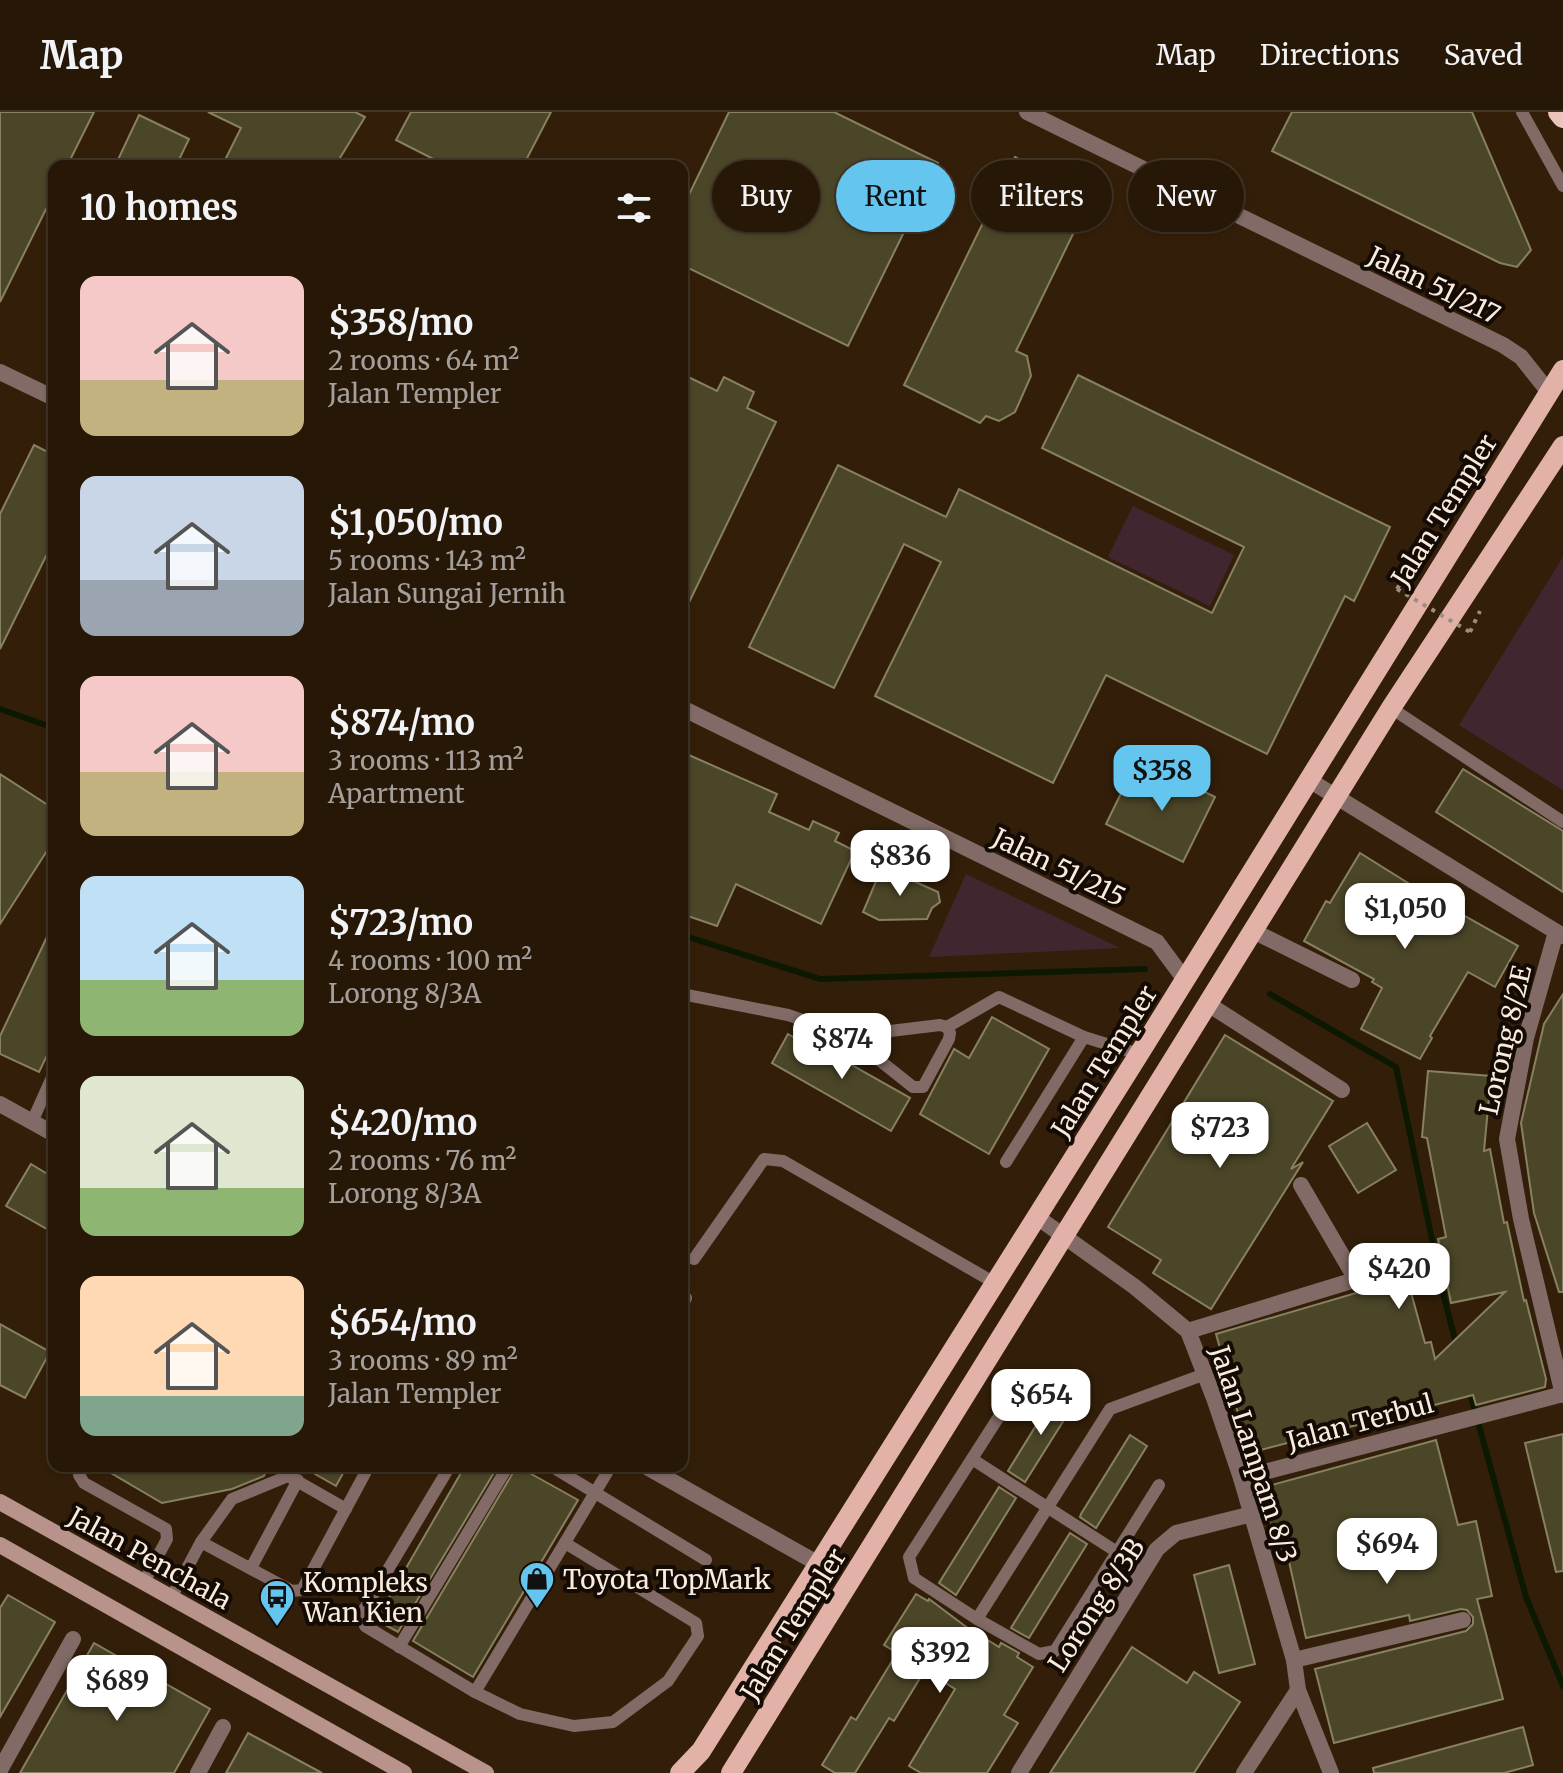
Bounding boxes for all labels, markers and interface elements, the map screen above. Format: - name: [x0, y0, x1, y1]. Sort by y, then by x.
- text: Map: [40, 32, 124, 79]
- text: Map: [1156, 37, 1216, 73]
- text: Directions: [1260, 37, 1400, 73]
- text: Saved: [1444, 37, 1523, 73]
- chip: Buy: [712, 160, 820, 232]
- chip: Rent: [836, 160, 955, 232]
- chip: Filters: [971, 160, 1112, 232]
- chip: New: [1128, 160, 1244, 232]
- icon: filters: [612, 186, 656, 230]
- text: 10 homes: [80, 187, 238, 229]
- street label: Jalan 51/217: [1362, 238, 1506, 331]
- text: $358/mo: [328, 302, 473, 344]
- icon: home: [144, 308, 240, 404]
- text: 2 rooms · 64 m²: [328, 344, 519, 377]
- text: Jalan Templer: [328, 377, 502, 410]
- street label: Jalan Templer: [1383, 427, 1504, 593]
- text: $1,050/mo: [328, 502, 503, 544]
- icon: home: [144, 508, 240, 604]
- text: 5 rooms · 143 m²: [328, 544, 526, 577]
- text: Jalan Sungai Jernih: [328, 577, 566, 610]
- text: $874/mo: [328, 702, 475, 744]
- icon: home: [144, 708, 240, 804]
- text: 3 rooms · 113 m²: [328, 744, 524, 777]
- pin: $358: [1115, 745, 1209, 813]
- text: $358: [1132, 754, 1193, 787]
- text: Apartment: [328, 777, 465, 810]
- street label: Jalan 51/215: [986, 820, 1131, 913]
- pin: $836: [853, 830, 947, 898]
- text: $836: [869, 839, 931, 872]
- pin: $1,050: [1340, 883, 1470, 951]
- text: $1,050: [1363, 892, 1447, 925]
- text: $723/mo: [328, 902, 473, 944]
- icon: home: [144, 908, 240, 1004]
- text: 4 rooms · 100 m²: [328, 944, 532, 977]
- street label: Lorong 8/2E: [1472, 962, 1538, 1118]
- text: Lorong 8/3A: [328, 977, 481, 1010]
- street label: Jalan Templer: [1043, 978, 1164, 1144]
- pin: $874: [795, 1013, 889, 1081]
- text: $874: [811, 1022, 873, 1055]
- text: $420/mo: [328, 1102, 477, 1144]
- pin: $723: [1173, 1102, 1267, 1170]
- icon: home: [144, 1108, 240, 1204]
- text: $723: [1190, 1111, 1250, 1144]
- text: 2 rooms · 76 m²: [328, 1144, 516, 1177]
- text: Lorong 8/3A: [328, 1177, 481, 1210]
- pin: $420: [1352, 1243, 1446, 1311]
- text: $420: [1367, 1252, 1431, 1285]
- text: $654/mo: [328, 1302, 477, 1344]
- icon: home: [144, 1308, 240, 1404]
- street label: Jalan Lampam 8/3: [1203, 1341, 1305, 1566]
- text: 3 rooms · 89 m²: [328, 1344, 518, 1377]
- pin: $654: [994, 1369, 1088, 1437]
- text: Jalan Templer: [328, 1377, 502, 1410]
- text: $654: [1009, 1378, 1073, 1411]
- street label: Jalan Terbul: [1282, 1387, 1437, 1458]
- street label: Jalan Penchala: [62, 1499, 237, 1616]
- pin: $694: [1340, 1518, 1434, 1586]
- text: $694: [1355, 1527, 1419, 1560]
- street label: Lorong 8/3B: [1041, 1532, 1151, 1678]
- street label: Jalan Templer: [732, 1541, 853, 1707]
- shop icon: Toyota TopMark: [518, 1560, 556, 1610]
- place label: Toyota TopMark: [563, 1563, 771, 1596]
- place label: Kompleks Wan Kien: [302, 1566, 428, 1629]
- bus stop icon: Kompleks Wan Kien: [258, 1578, 296, 1628]
- pin: $392: [893, 1627, 987, 1695]
- text: $392: [909, 1636, 971, 1669]
- pin: $689: [70, 1655, 164, 1723]
- text: $689: [85, 1664, 149, 1697]

